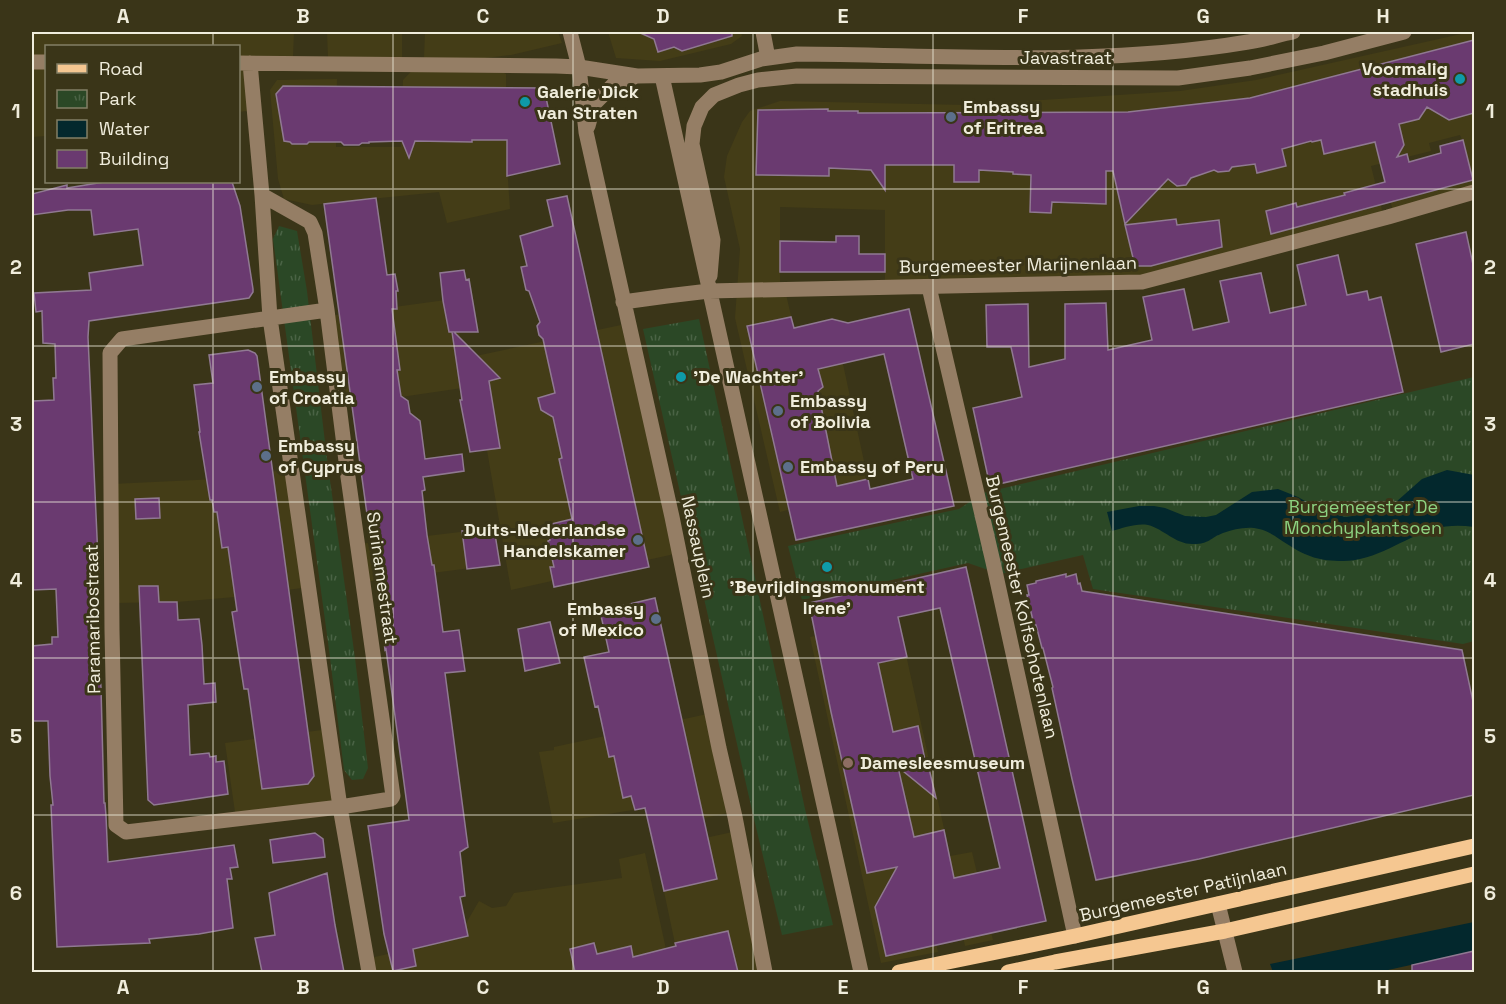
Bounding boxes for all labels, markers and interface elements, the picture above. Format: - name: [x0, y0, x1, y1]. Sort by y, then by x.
- text: A: [117, 3, 130, 29]
- text: B: [296, 3, 310, 29]
- text: C: [477, 3, 490, 29]
- text: D: [656, 3, 670, 29]
- text: E: [837, 3, 849, 29]
- text: F: [1018, 3, 1029, 29]
- text: G: [1196, 3, 1210, 29]
- text: H: [1376, 3, 1390, 29]
- legend: [45, 45, 240, 183]
- street label: Javastraat: [1020, 46, 1112, 69]
- text: Road: [99, 57, 143, 80]
- place label: Voormalig stadhuis: [1361, 57, 1448, 101]
- marker: Voormalig stadhuis: [1453, 72, 1467, 86]
- place label: Galerie Dick van Straten: [537, 80, 639, 124]
- text: Park: [99, 87, 137, 110]
- marker: Galerie Dick van Straten: [518, 95, 532, 109]
- place label: Embassy of Eritrea: [963, 95, 1044, 139]
- text: 1: [11, 98, 21, 124]
- text: 1: [1485, 98, 1495, 124]
- marker: Embassy of Eritrea: [944, 110, 958, 124]
- text: Water: [99, 117, 150, 140]
- text: Building: [99, 147, 169, 170]
- street label: Burgemeester Marijnenlaan: [899, 251, 1137, 278]
- text: 2: [10, 254, 22, 280]
- text: 2: [1484, 254, 1496, 280]
- place label: Embassy of Croatia: [269, 365, 355, 409]
- place label: 'De Wachter': [693, 365, 803, 388]
- marker: 'De Wachter': [674, 370, 688, 384]
- marker: Embassy of Croatia: [250, 380, 264, 394]
- place label: Embassy of Bolivia: [790, 389, 871, 433]
- marker: Embassy of Bolivia: [771, 404, 785, 418]
- text: 3: [10, 411, 22, 437]
- text: 3: [1484, 411, 1496, 437]
- place label: Embassy of Cyprus: [278, 434, 363, 478]
- marker: Embassy of Cyprus: [259, 449, 273, 463]
- place label: Embassy of Peru: [800, 455, 944, 478]
- marker: Embassy of Peru: [781, 460, 795, 474]
- street label: Burgemeester Kolfschotenlaan: [981, 473, 1064, 741]
- street label: Nassauplein: [676, 493, 721, 600]
- park label: Burgemeester De Monchyplantsoen: [1284, 495, 1442, 539]
- street label: Surinamestraat: [362, 510, 403, 645]
- place label: Duits-Nederlandse Handelskamer: [464, 518, 626, 562]
- marker: Duits-Nederlandse Handelskamer: [631, 533, 645, 547]
- street label: Paramaribostraat: [80, 544, 105, 694]
- marker: 'Bevrijdingsmonument Irene': [820, 560, 834, 574]
- text: 4: [10, 567, 23, 593]
- text: 4: [1484, 567, 1497, 593]
- place label: 'Bevrijdingsmonument Irene': [729, 575, 925, 619]
- place label: Embassy of Mexico: [558, 597, 644, 641]
- marker: Embassy of Mexico: [649, 612, 663, 626]
- text: 5: [10, 723, 22, 749]
- text: 5: [1484, 723, 1496, 749]
- place label: Damesleesmuseum: [860, 751, 1025, 774]
- marker: Damesleesmuseum: [841, 756, 855, 770]
- street label: Burgemeester Patijnlaan: [1077, 856, 1289, 927]
- text: 6: [10, 880, 22, 906]
- text: 6: [1484, 880, 1496, 906]
- text: A: [117, 974, 130, 1000]
- text: B: [296, 974, 310, 1000]
- text: C: [477, 974, 490, 1000]
- text: D: [656, 974, 670, 1000]
- text: E: [837, 974, 849, 1000]
- text: F: [1018, 974, 1029, 1000]
- text: G: [1196, 974, 1210, 1000]
- text: H: [1376, 974, 1390, 1000]

